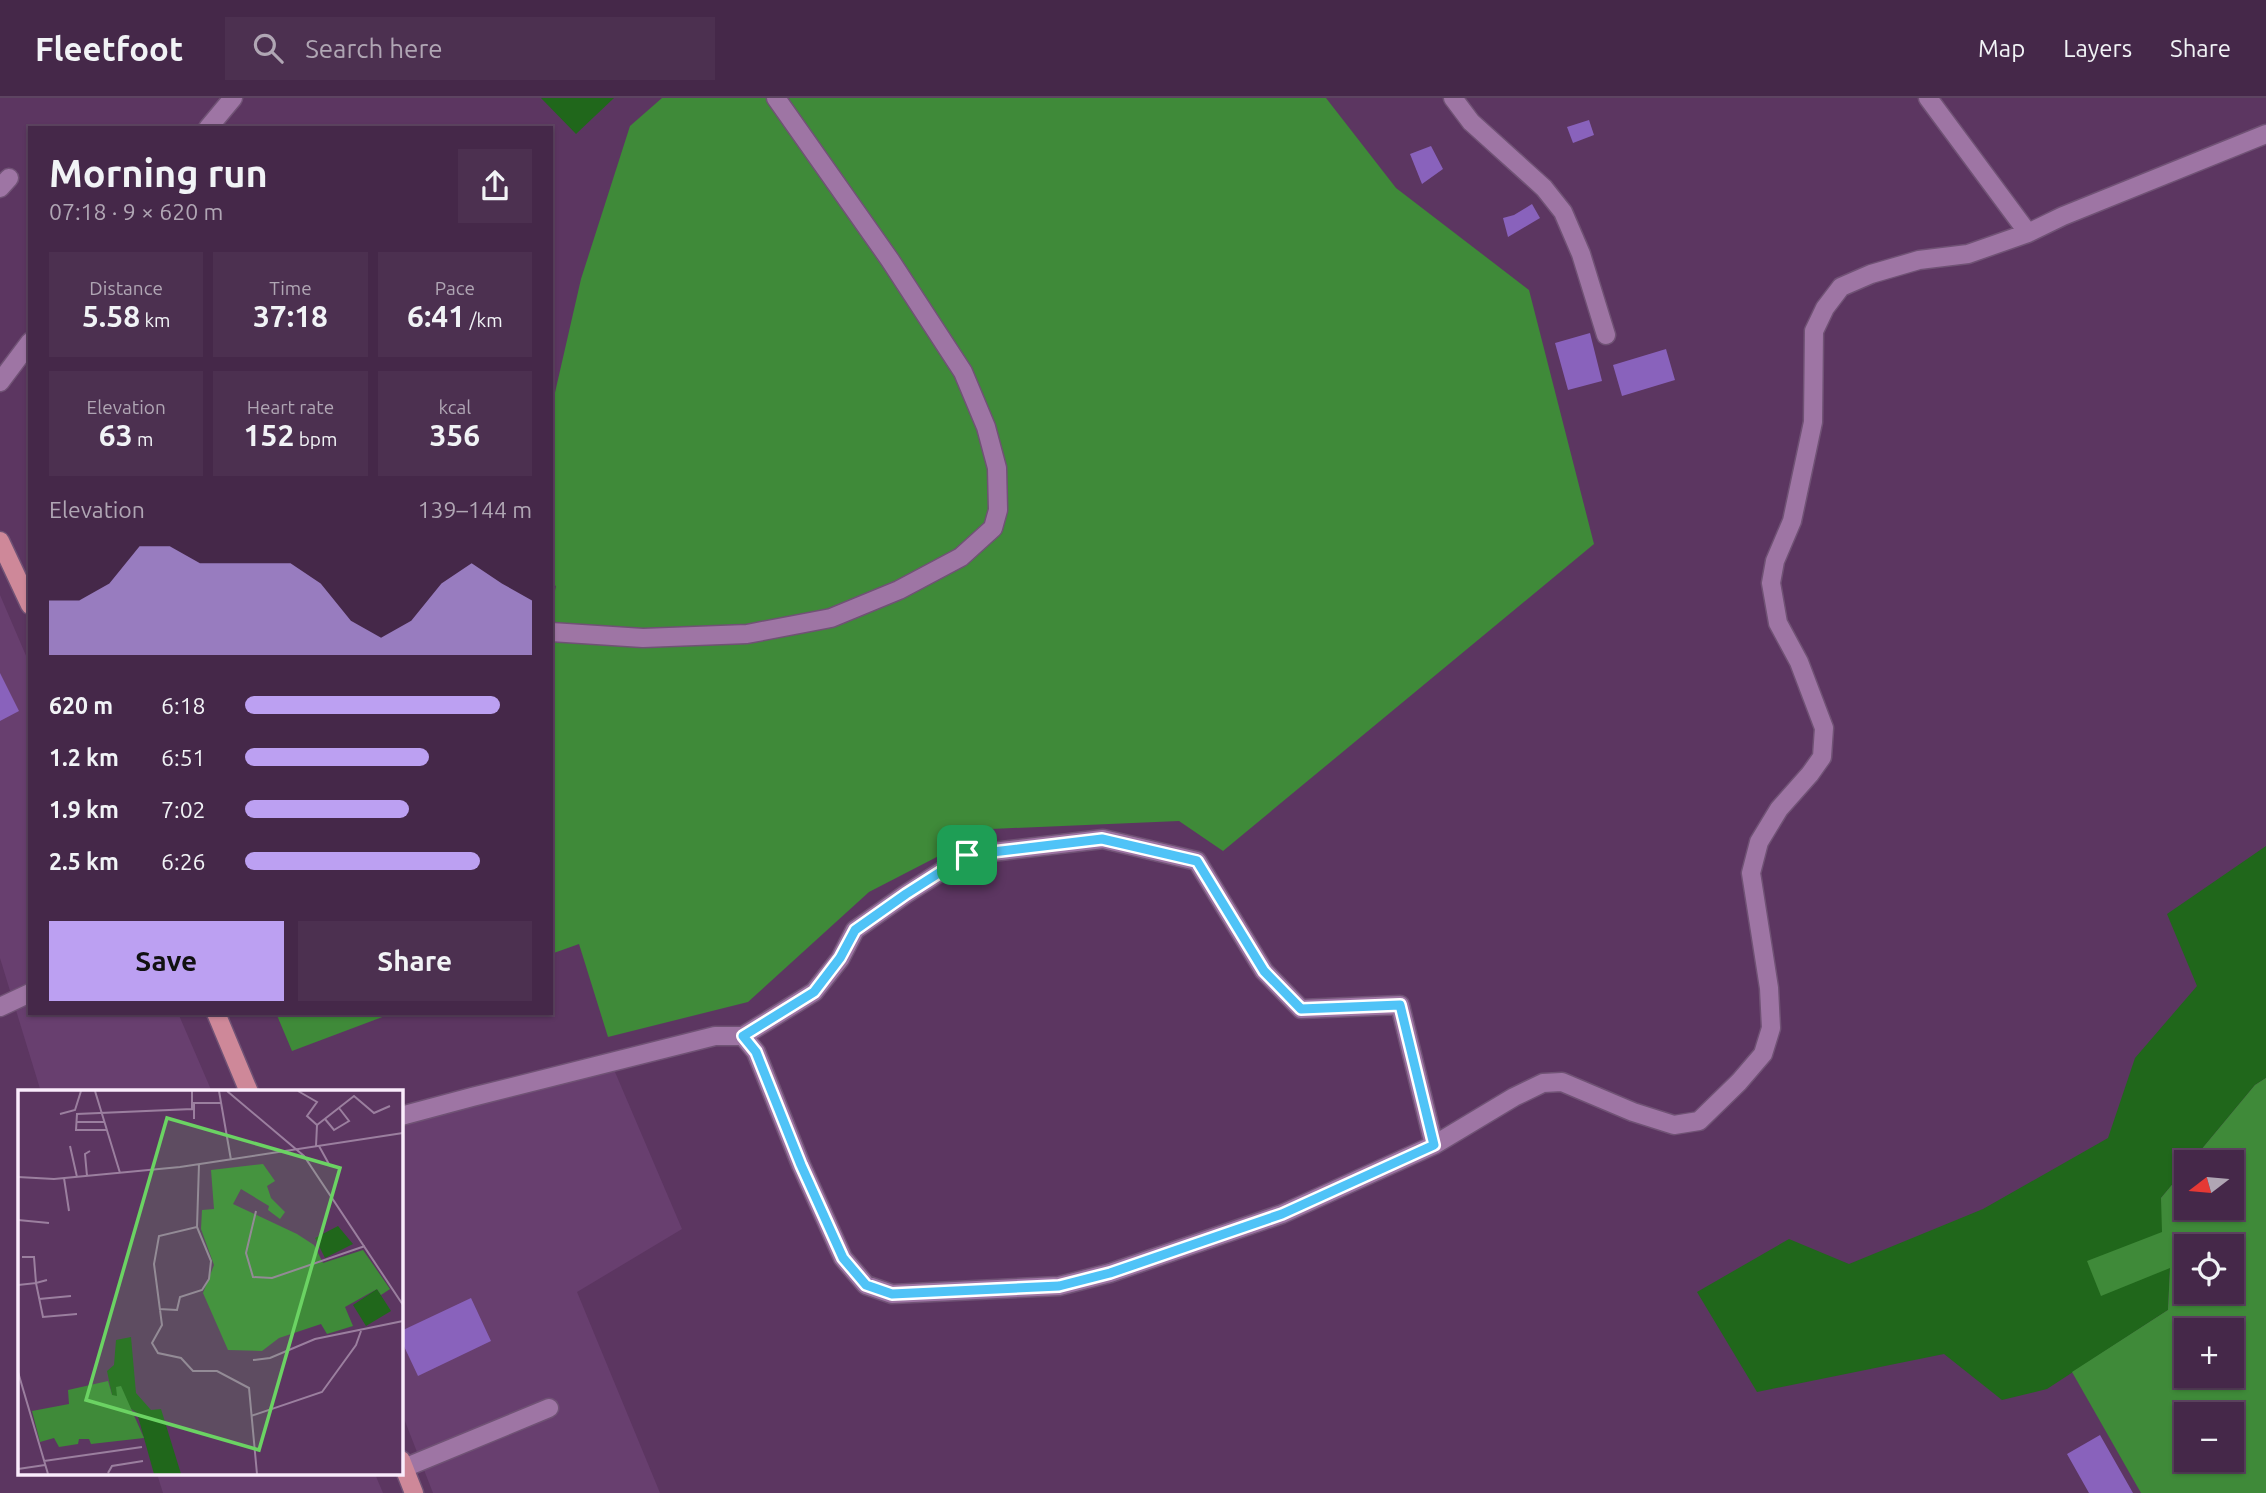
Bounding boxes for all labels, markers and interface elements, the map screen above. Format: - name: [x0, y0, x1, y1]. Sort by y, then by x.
- search box: [225, 17, 715, 80]
- icon: search: [249, 29, 287, 67]
- text: Fleetfoot: [35, 30, 183, 67]
- text: Search here: [305, 34, 443, 63]
- text: Map: [1978, 35, 2025, 62]
- text: Layers: [2063, 35, 2132, 62]
- text: Share: [2170, 35, 2231, 62]
- button: share: [458, 149, 532, 223]
- text: Morning run: [49, 152, 268, 194]
- text: 07:18 · 9 × 620 m: [49, 199, 223, 224]
- text: Distance: [89, 277, 163, 299]
- text: Time: [269, 277, 312, 299]
- text: Pace: [435, 277, 475, 299]
- text: 5.58: [82, 299, 140, 333]
- text: 37:18: [253, 299, 328, 333]
- text: 6:41: [407, 299, 465, 333]
- text: km: [140, 309, 170, 331]
- text: /km: [465, 309, 503, 331]
- text: Elevation: [87, 396, 166, 418]
- text: Heart rate: [247, 396, 334, 418]
- text: kcal: [438, 396, 471, 418]
- text: 63: [99, 418, 133, 452]
- text: 152: [244, 418, 294, 452]
- text: 356: [429, 418, 480, 452]
- text: m: [133, 428, 153, 450]
- text: bpm: [294, 428, 337, 450]
- text: Elevation: [49, 497, 145, 522]
- text: 139–144 m: [418, 497, 532, 522]
- text: 620 m: [49, 693, 113, 718]
- text: 6:18: [161, 693, 206, 718]
- text: 1.2 km: [49, 745, 119, 770]
- text: 6:51: [161, 745, 206, 770]
- text: 1.9 km: [49, 797, 119, 822]
- text: 7:02: [161, 797, 206, 822]
- pin: [937, 825, 997, 885]
- icon: arrive: [948, 836, 986, 874]
- text: 2.5 km: [49, 849, 119, 874]
- text: 6:26: [161, 849, 206, 874]
- button: Save: [49, 921, 284, 1001]
- button: Share: [298, 921, 532, 1001]
- inset map: [18, 1090, 402, 1476]
- north arrow: [2174, 1150, 2244, 1220]
- map controls: [2174, 1150, 2244, 1472]
- button: locate: [2174, 1234, 2244, 1304]
- button: +: [2174, 1318, 2244, 1388]
- button: −: [2174, 1402, 2244, 1472]

